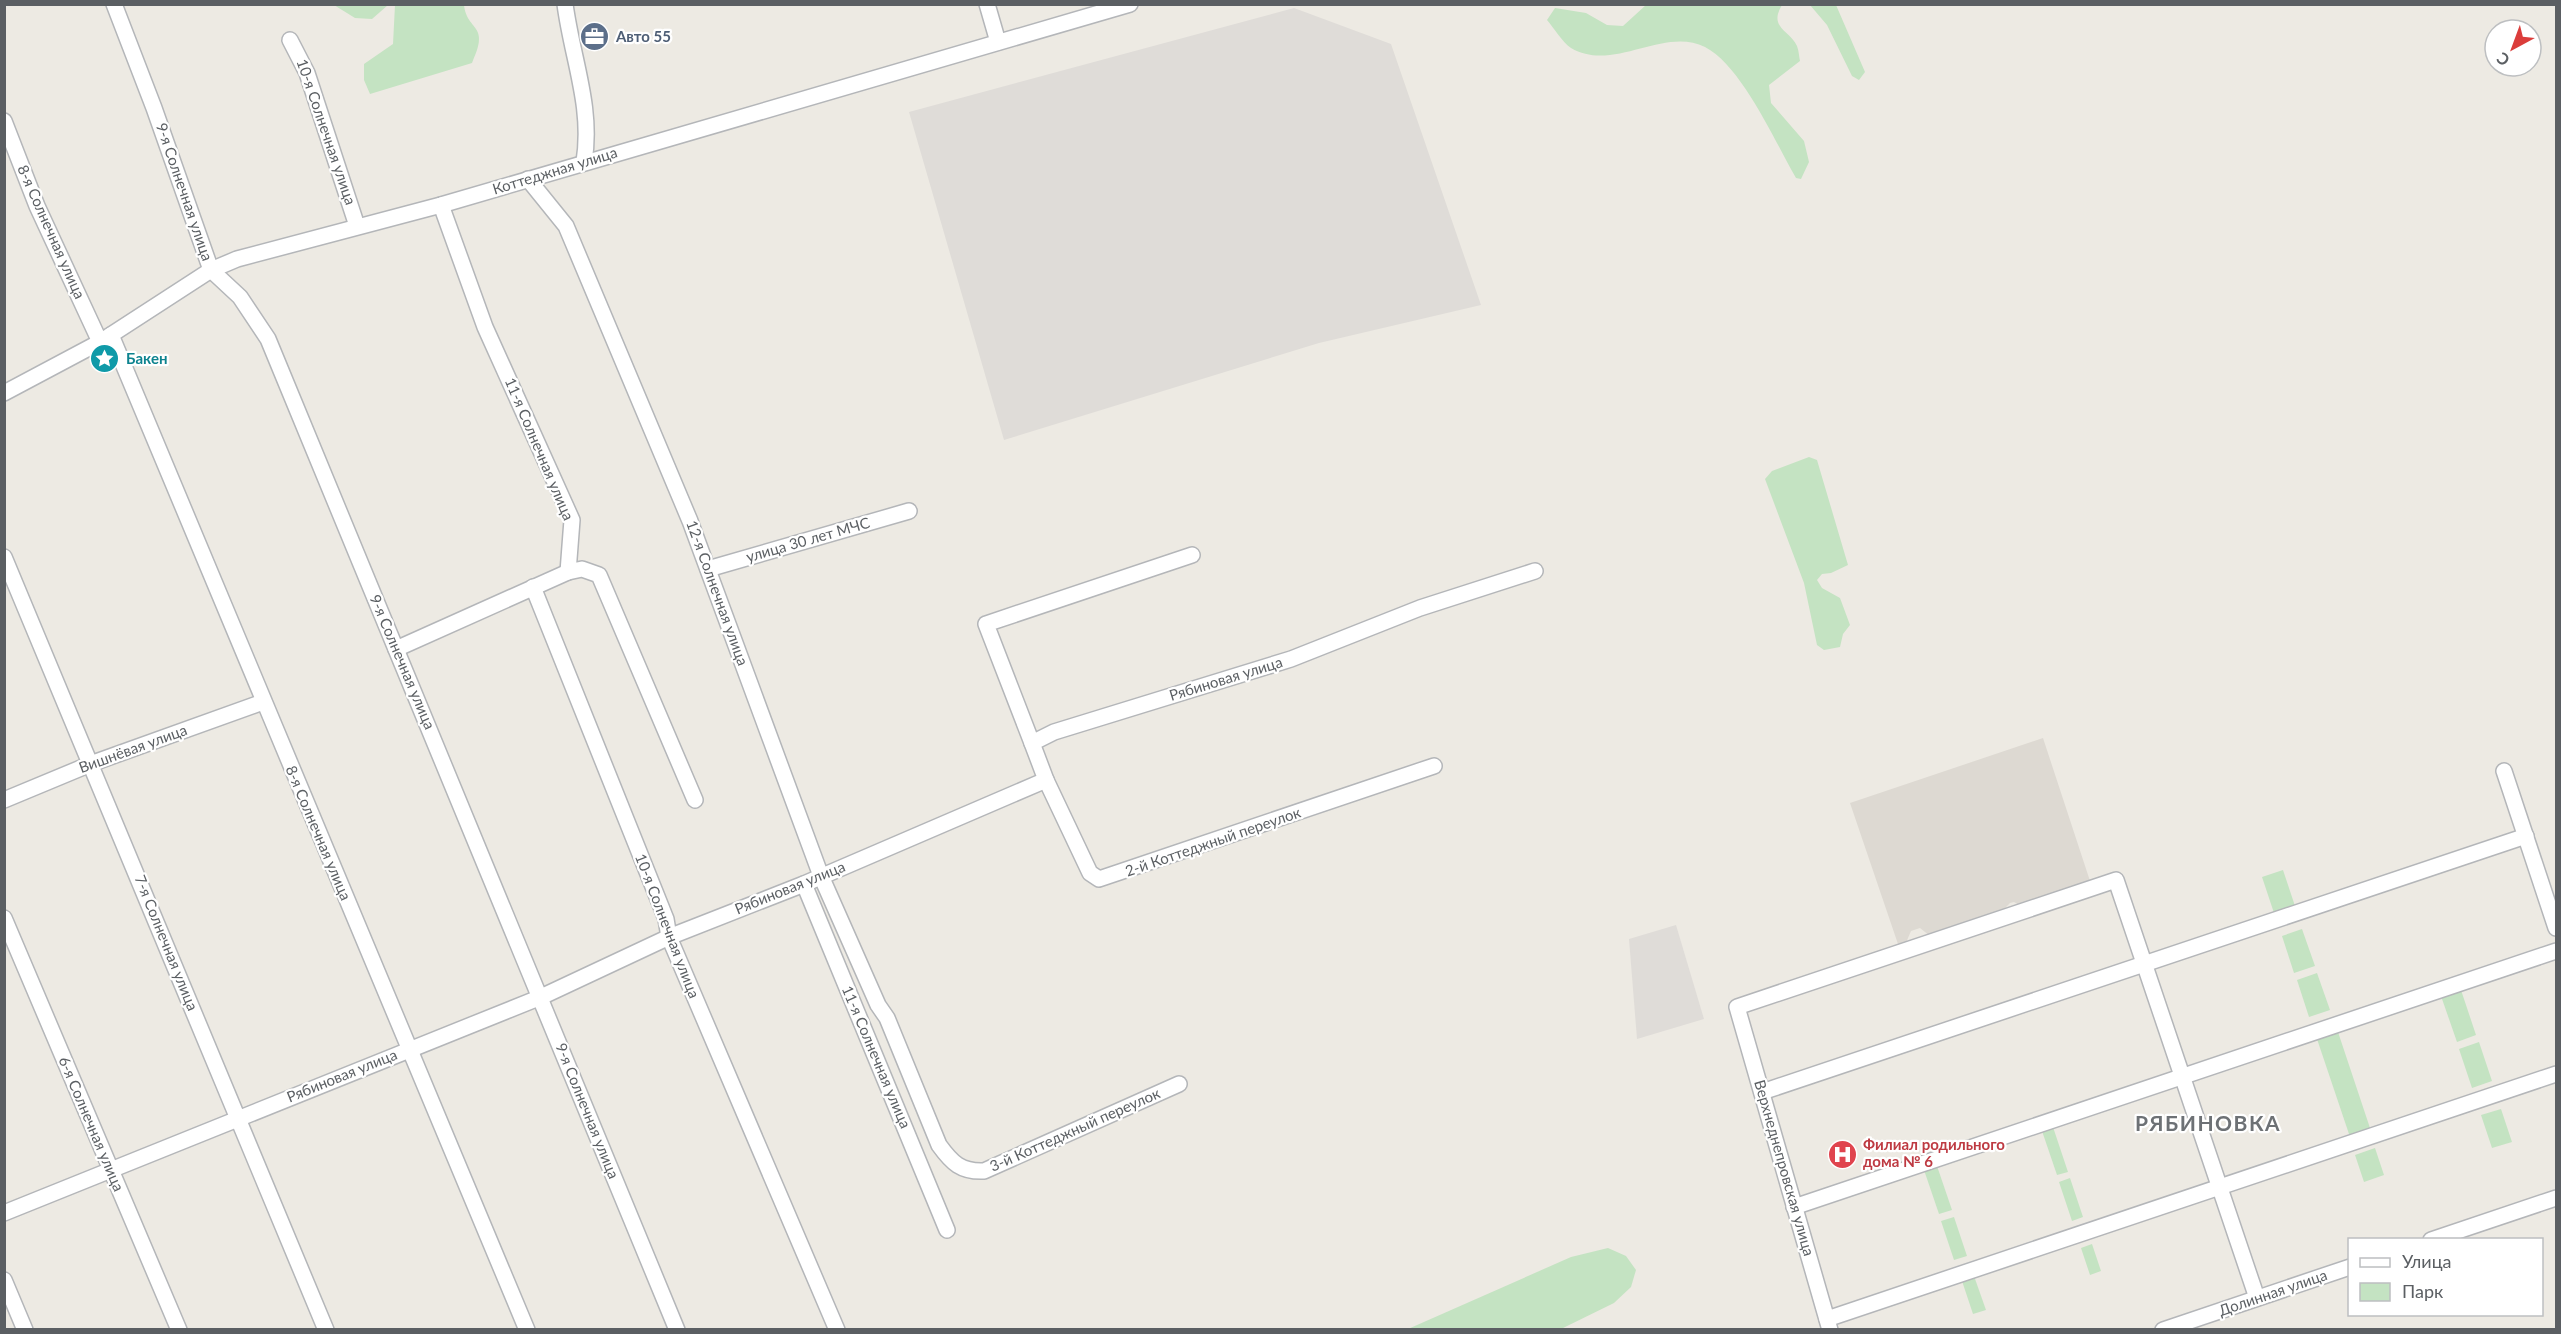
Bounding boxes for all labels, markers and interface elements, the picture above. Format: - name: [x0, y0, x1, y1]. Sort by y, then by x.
- north arrow: [2483, 18, 2543, 78]
- office icon: Авто 55: [579, 21, 611, 53]
- place label: Авто 55: [615, 27, 671, 45]
- text: С: [2492, 49, 2513, 70]
- street label: 10-я Солнечная улица: [293, 56, 360, 207]
- street label: 9-я Солнечная улица: [153, 120, 217, 263]
- street label: Коттеджная улица: [490, 142, 619, 198]
- street label: 8-я Солнечная улица: [14, 162, 90, 301]
- place icon: Бакен: [89, 343, 121, 375]
- place label: Бакен: [126, 349, 167, 367]
- street label: 11-я Солнечная улица: [502, 375, 578, 523]
- street label: улица 30 лет МЧС: [744, 513, 872, 565]
- street label: 12-я Солнечная улица: [683, 518, 753, 668]
- street label: 9-я Солнечная улица: [366, 592, 439, 732]
- street label: Рябиновая улица: [1167, 652, 1284, 704]
- street label: Вишнёвая улица: [76, 720, 189, 776]
- street label: 8-я Солнечная улица: [282, 763, 355, 903]
- street label: 2-й Коттеджный переулок: [1122, 802, 1303, 880]
- street label: 10-я Солнечная улица: [632, 851, 704, 1000]
- street label: Рябиновая улица: [732, 857, 847, 917]
- street label: 7-я Солнечная улица: [131, 872, 202, 1013]
- street label: 11-я Солнечная улица: [839, 983, 915, 1131]
- street label: 9-я Солнечная улица: [552, 1040, 623, 1181]
- street label: Рябиновая улица: [284, 1045, 399, 1105]
- street label: 6-я Солнечная улица: [55, 1054, 128, 1194]
- street label: Верхнеднепровская улица: [1751, 1078, 1819, 1258]
- street label: 3-й Коттеджный переулок: [987, 1083, 1163, 1175]
- district label: РЯБИНОВКА: [2135, 1110, 2281, 1135]
- place label: Филиал родильного дома № 6: [1863, 1135, 2005, 1170]
- hospital icon: Филиал родильного дома № 6: [1826, 1138, 1858, 1170]
- legend: [2348, 1238, 2543, 1316]
- text: Улица: [2402, 1250, 2452, 1272]
- street label: Долинная улица: [2216, 1265, 2329, 1319]
- text: Парк: [2402, 1280, 2444, 1302]

